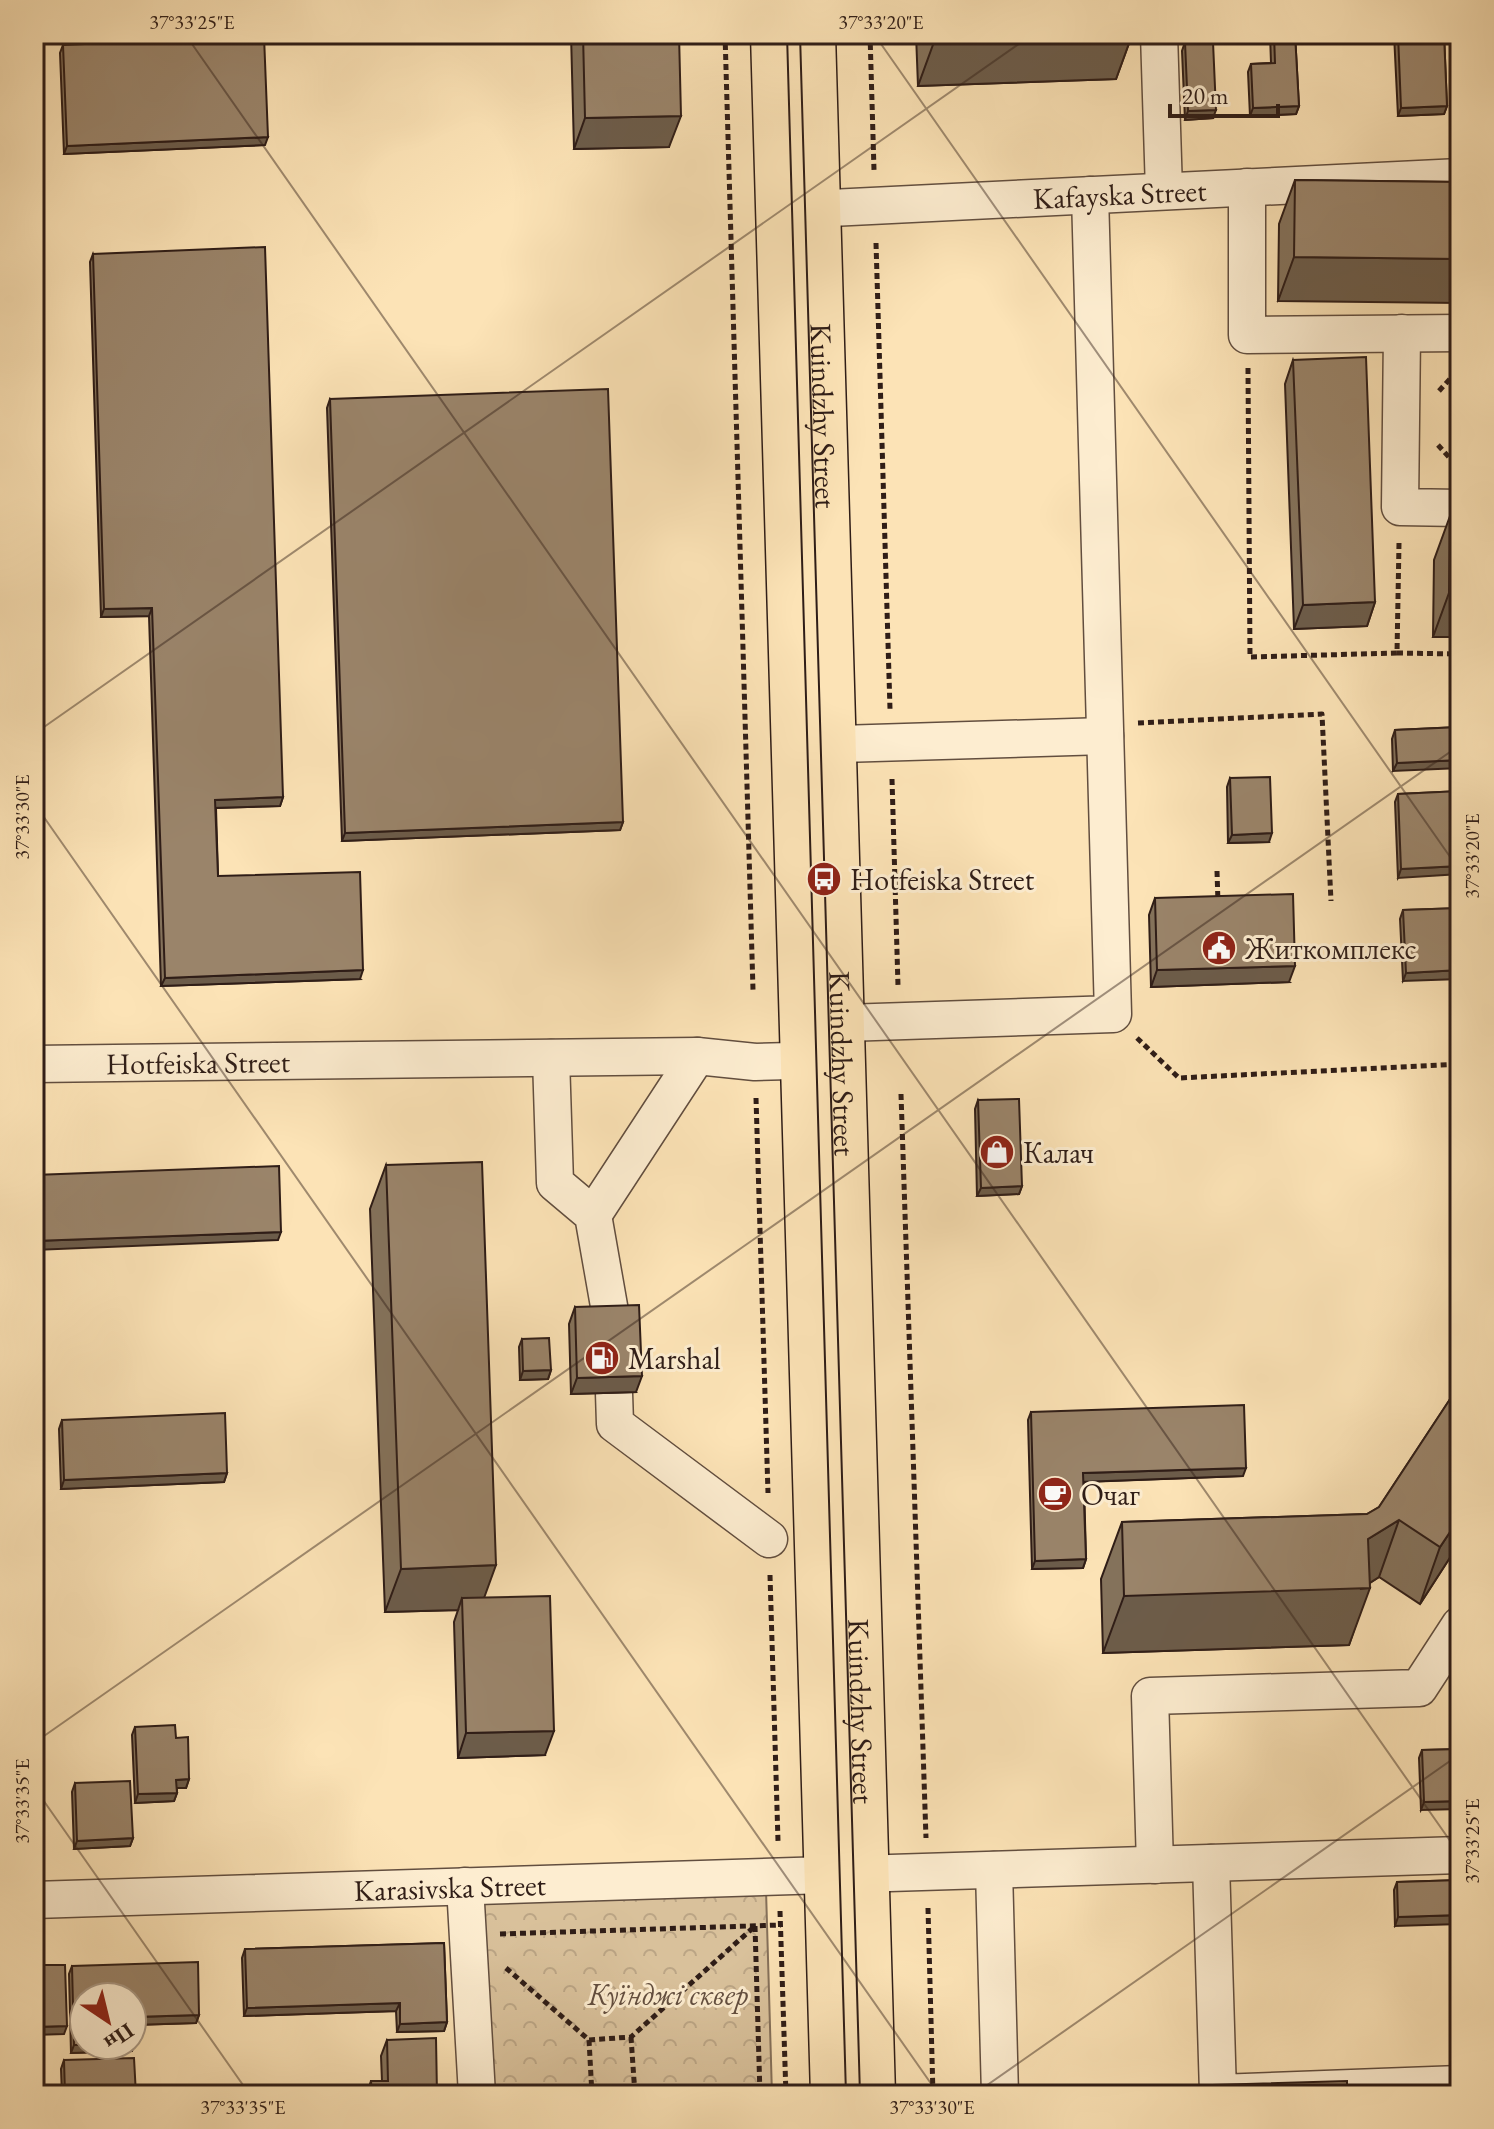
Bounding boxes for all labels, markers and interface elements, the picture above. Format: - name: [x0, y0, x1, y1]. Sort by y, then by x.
- text: 37°33'25"E: [149, 9, 235, 35]
- text: 37°33'20"E: [838, 9, 924, 35]
- scale bar: [1170, 68, 1278, 118]
- text: 20 m: [1182, 80, 1229, 111]
- street label: Kafayska Street: [1032, 170, 1208, 218]
- street label: Kuindzhy Street: [802, 323, 846, 510]
- text: 37°33'30"E: [9, 774, 35, 860]
- text: 37°33'20"E: [1459, 813, 1485, 899]
- bus stop icon: Hotfeiska Street: [805, 860, 843, 898]
- place label: Hotfeiska Street: [850, 860, 1035, 899]
- public building icon: Житкомплекс: [1200, 929, 1238, 967]
- place label: Житкомплекс: [1244, 929, 1417, 968]
- street label: Kuindzhy Street: [821, 970, 865, 1157]
- street label: Hotfeiska Street: [106, 1041, 291, 1083]
- shop icon: Калач: [978, 1133, 1016, 1171]
- place label: Калач: [1023, 1133, 1094, 1172]
- fuel station icon: Marshal: [583, 1339, 621, 1377]
- place label: Marshal: [628, 1339, 721, 1378]
- cafe icon: Очаг: [1036, 1475, 1074, 1513]
- place label: Очаг: [1081, 1475, 1140, 1514]
- street label: Kuindzhy Street: [840, 1618, 884, 1805]
- text: 37°33'35"E: [9, 1758, 35, 1844]
- text: 37°33'25"E: [1459, 1798, 1485, 1884]
- street label: Karasivska Street: [353, 1864, 547, 1909]
- park label: Куїнджі сквер: [587, 1975, 748, 2014]
- north arrow: [68, 1981, 148, 2061]
- text: Пн: [98, 2016, 140, 2058]
- text: 37°33'35"E: [200, 2094, 286, 2120]
- text: 37°33'30"E: [889, 2094, 975, 2120]

